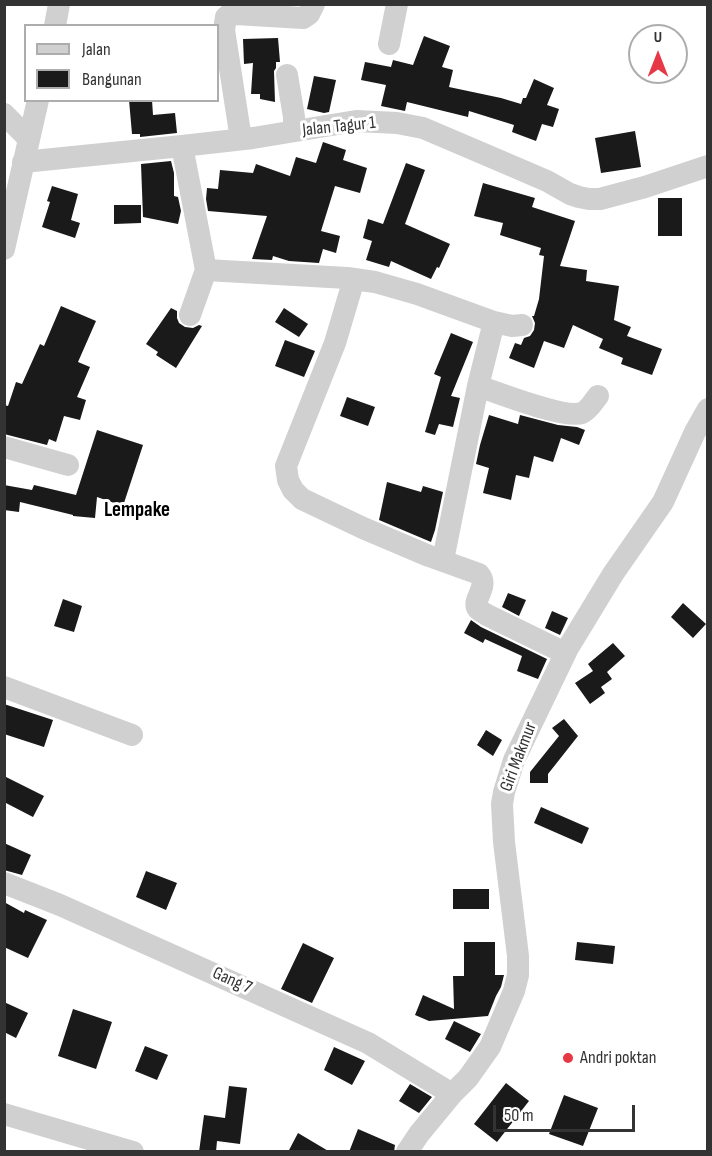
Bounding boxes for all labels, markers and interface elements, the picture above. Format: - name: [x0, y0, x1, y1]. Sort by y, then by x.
- legend: [24, 24, 219, 102]
- north arrow: [628, 24, 688, 84]
- text: U: [654, 28, 662, 47]
- text: Jalan: [82, 39, 111, 60]
- text: Bangunan: [82, 69, 142, 90]
- street label: Jalan Tagur 1: [301, 112, 377, 142]
- district label: Lempake: [104, 498, 170, 524]
- street label: Giri Makmur: [496, 719, 542, 795]
- street label: Gang 7: [209, 963, 255, 999]
- place label: Andri poktan: [580, 1047, 656, 1069]
- marker: Andri poktan: [561, 1051, 575, 1065]
- scale bar: [496, 1093, 638, 1131]
- text: 50 m: [504, 1105, 534, 1126]

